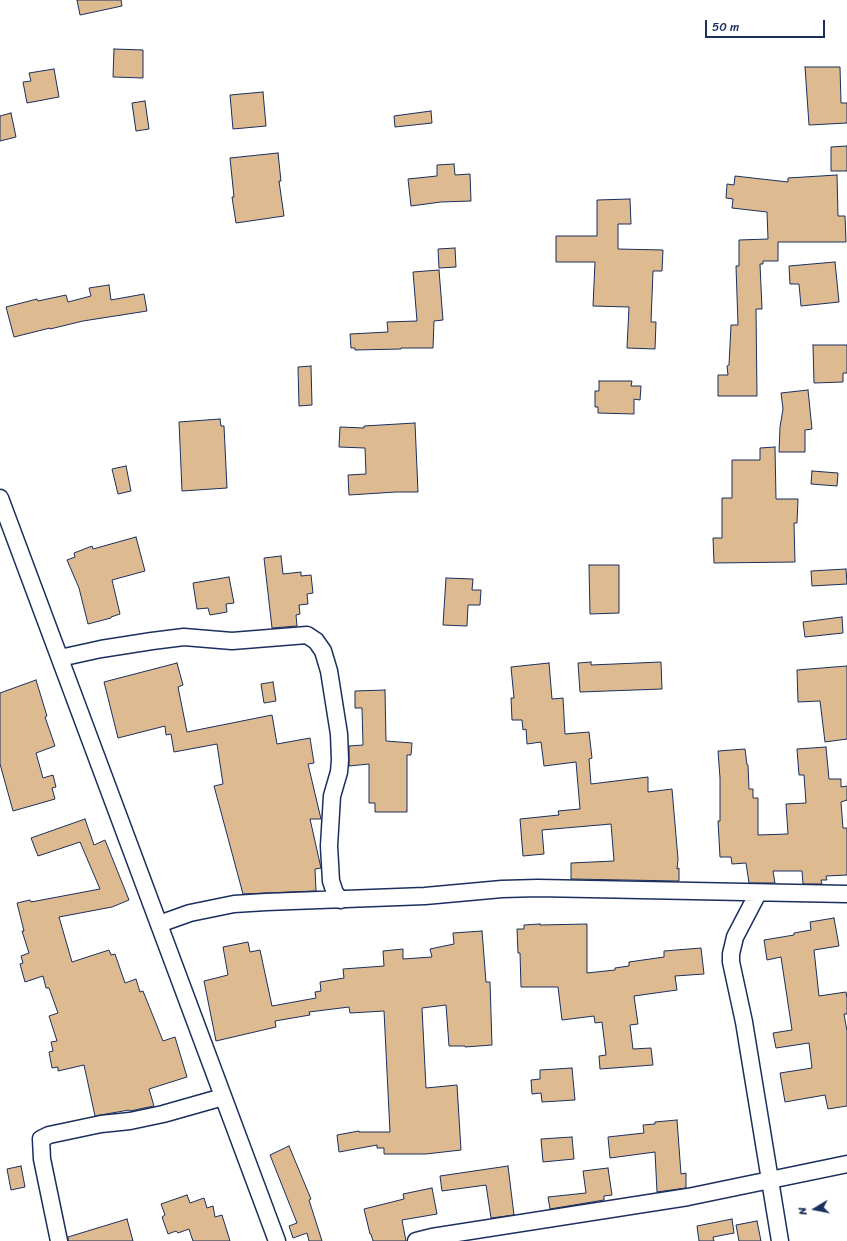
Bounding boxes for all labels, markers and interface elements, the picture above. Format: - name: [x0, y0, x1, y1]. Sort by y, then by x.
- scale bar: [707, 12, 827, 38]
- text: 50 m: [712, 16, 739, 38]
- north arrow: [795, 1189, 835, 1229]
- text: N: [793, 1206, 813, 1217]

